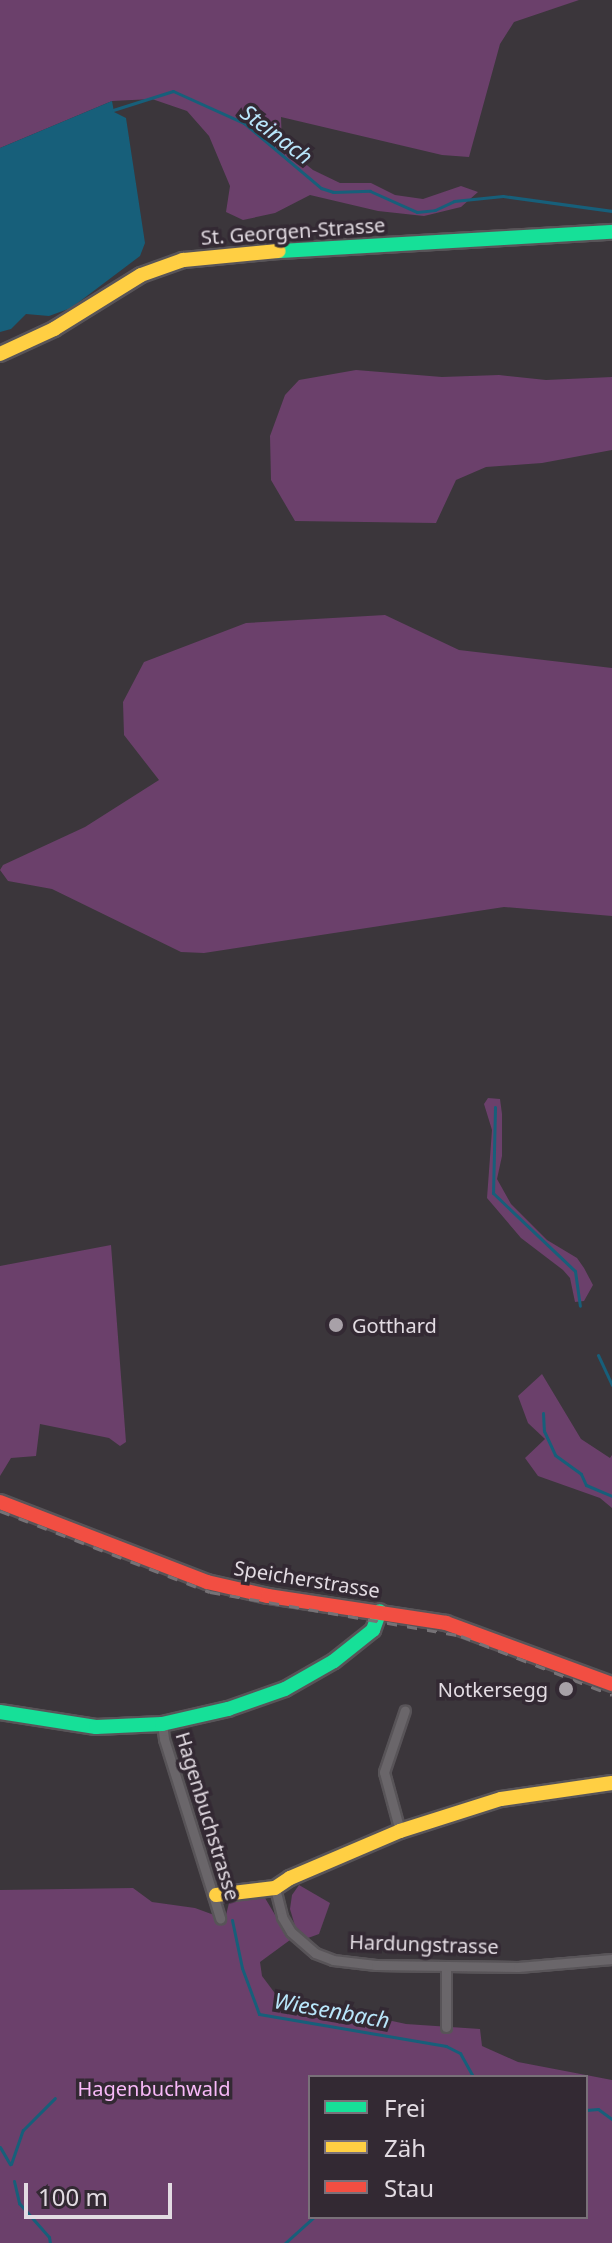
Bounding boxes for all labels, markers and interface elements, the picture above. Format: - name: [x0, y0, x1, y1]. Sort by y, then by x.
- water label: Steinach: [236, 98, 318, 170]
- street label: St. Georgen-Strasse: [200, 213, 386, 249]
- place label: Gotthard: [352, 1313, 437, 1337]
- marker: Gotthard: [327, 1316, 345, 1334]
- street label: Speicherstrasse: [232, 1556, 382, 1602]
- place label: Notkersegg: [438, 1677, 548, 1701]
- marker: Notkersegg: [555, 1678, 577, 1700]
- street label: Hagenbuchstrasse: [171, 1729, 245, 1903]
- street label: Hardungstrasse: [349, 1929, 499, 1959]
- water label: Wiesenbach: [272, 1987, 392, 2033]
- legend: [308, 2075, 588, 2219]
- park label: Hagenbuchwald: [78, 2076, 230, 2100]
- text: Frei: [384, 2091, 426, 2124]
- text: Zäh: [384, 2131, 426, 2164]
- scale bar: [28, 2167, 176, 2217]
- text: Stau: [384, 2171, 434, 2204]
- text: 100 m: [38, 2180, 108, 2213]

